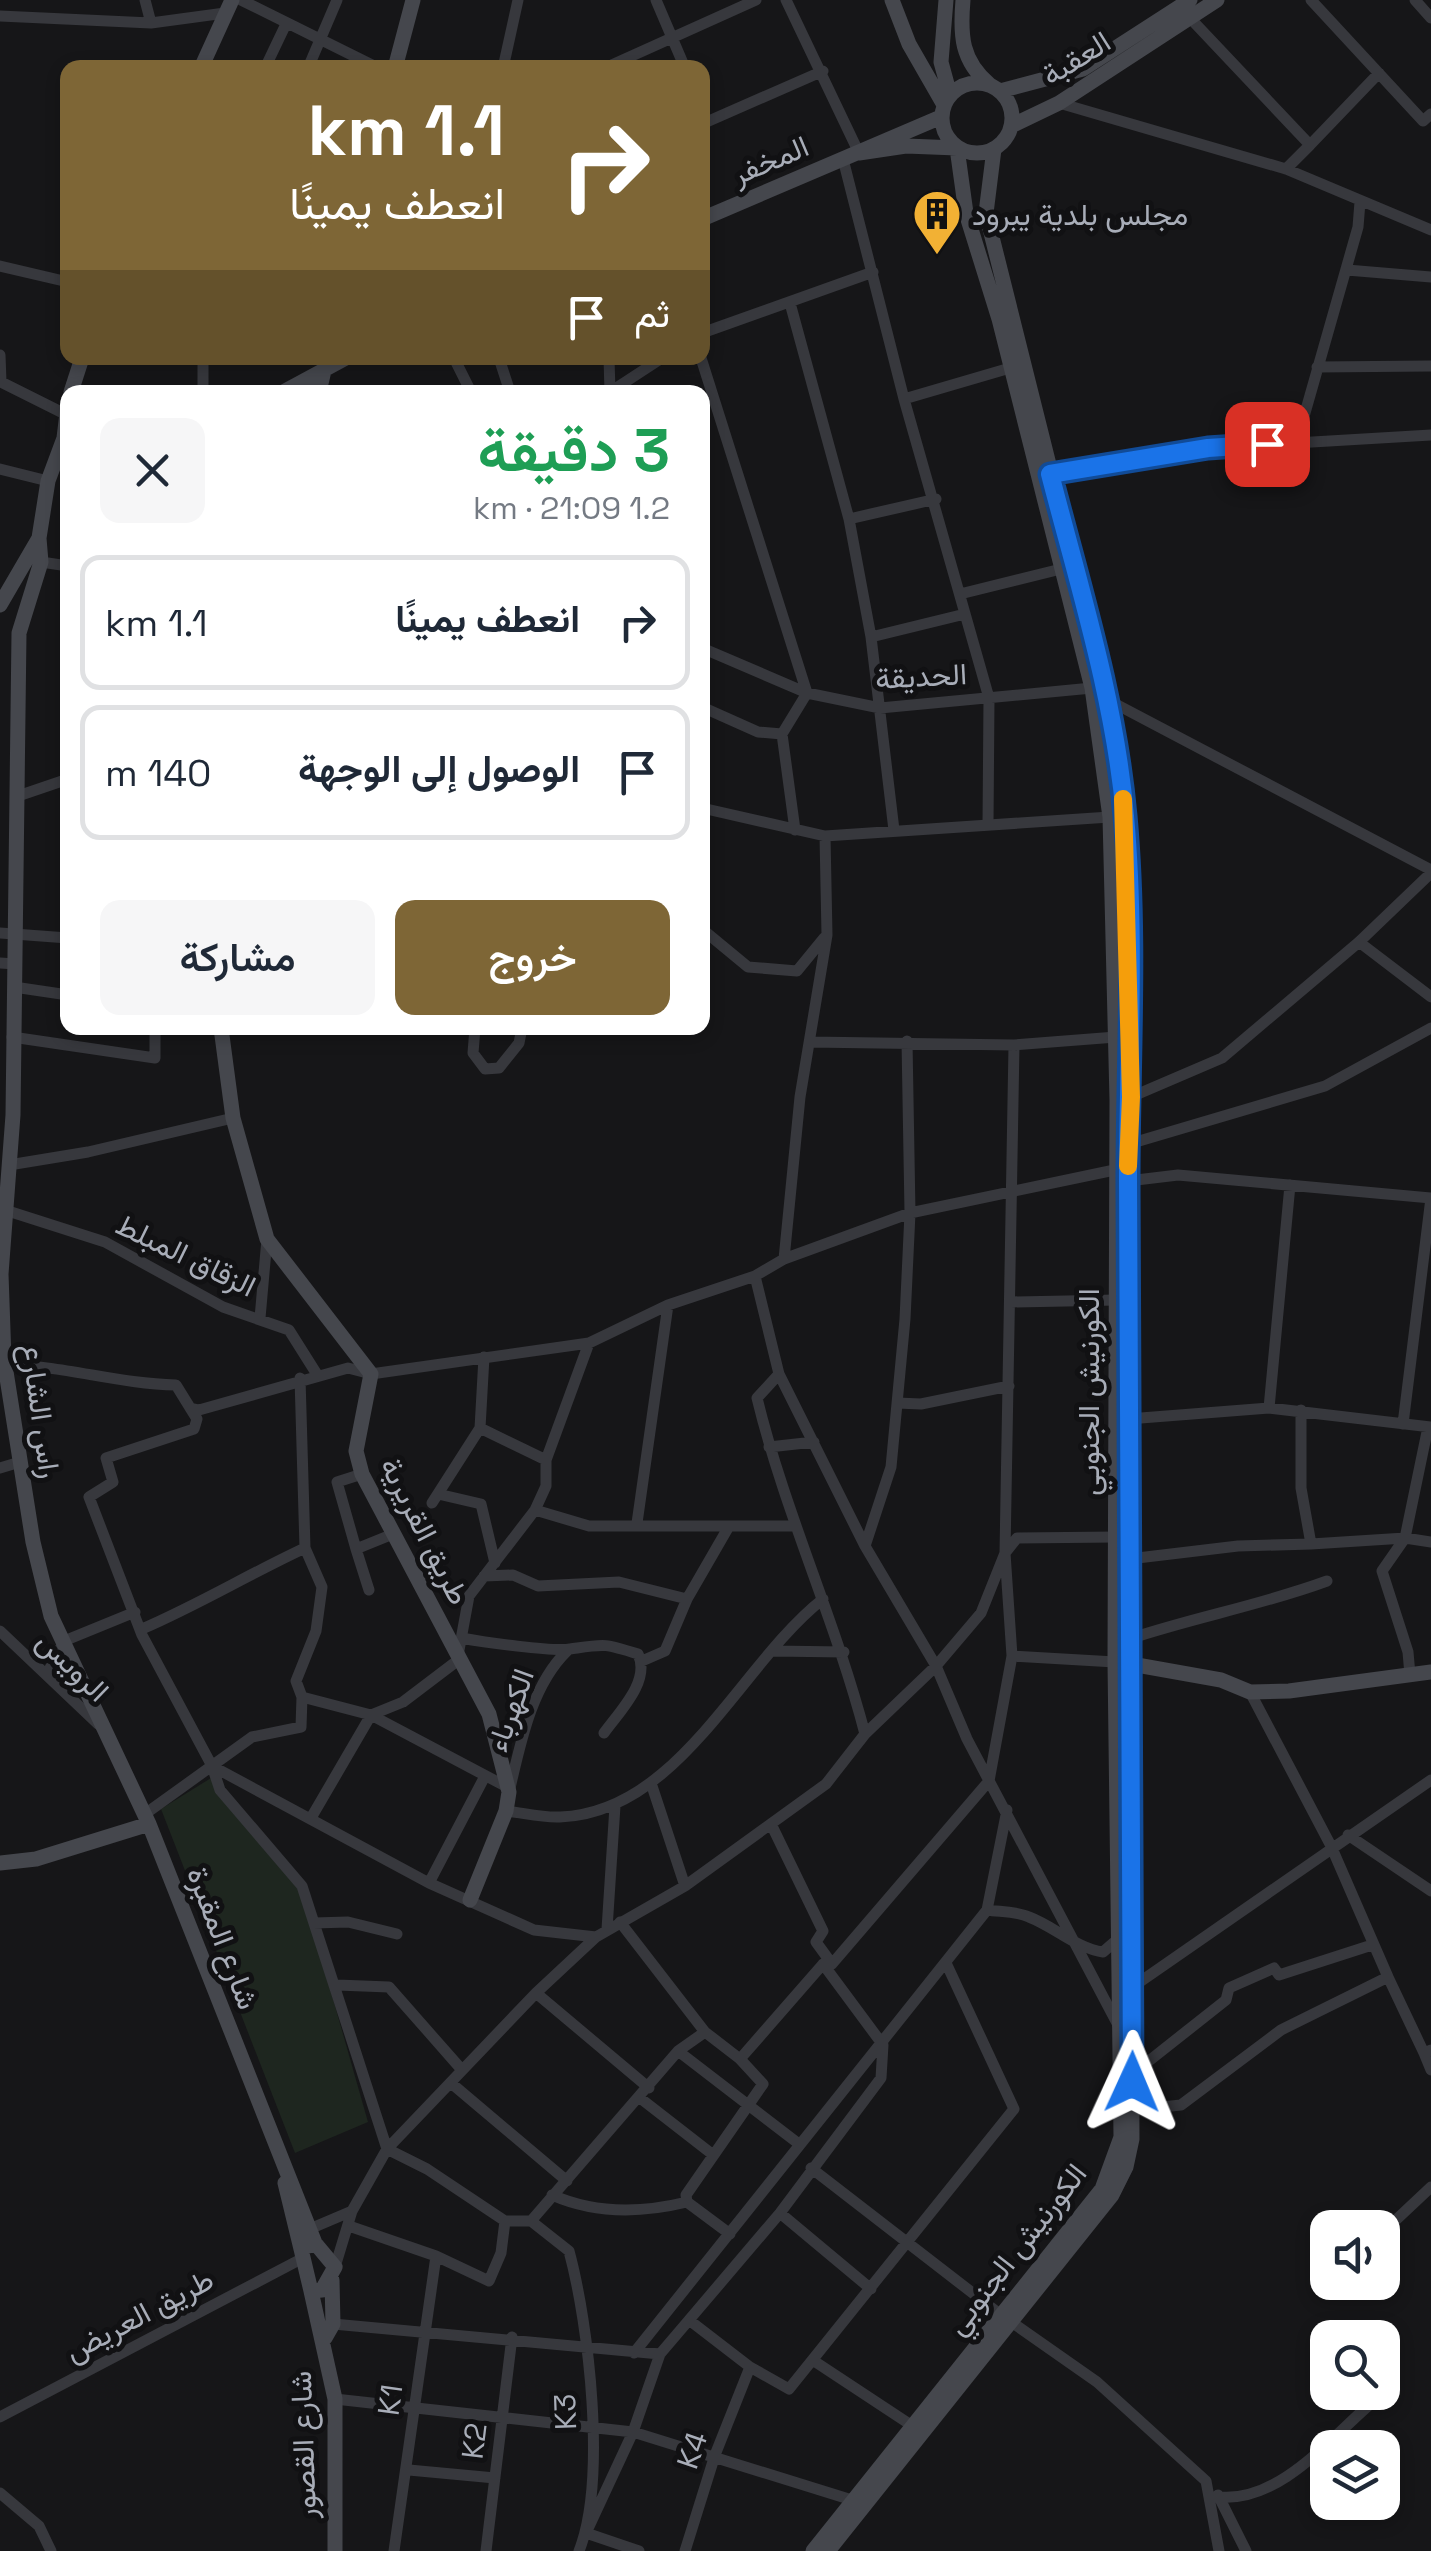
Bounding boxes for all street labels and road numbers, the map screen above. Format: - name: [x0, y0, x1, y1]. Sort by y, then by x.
- street label: العقبة: [1034, 22, 1118, 94]
- street label: المخفر: [725, 126, 814, 194]
- street label: الحديقة: [874, 654, 968, 698]
- street label: الزقاق المبلط: [110, 1204, 262, 1306]
- street label: الكورنيش الجنوبي: [1069, 1288, 1113, 1496]
- street label: راس الشارع: [11, 1341, 70, 1481]
- street label: طريق القريرية: [371, 1451, 479, 1611]
- street label: الرويس: [28, 1622, 118, 1710]
- street label: الكهرباء: [477, 1663, 543, 1757]
- street label: شارع المقبرة: [177, 1861, 268, 2015]
- street label: الكورنيش الجنوبي: [937, 2155, 1099, 2346]
- street label: طريق العريض: [58, 2259, 220, 2371]
- street label: شارع القصور: [281, 2370, 326, 2521]
- street label: K1: [369, 2382, 411, 2418]
- street label: K3: [545, 2393, 585, 2431]
- street label: K2: [452, 2421, 496, 2461]
- street label: K4: [668, 2426, 716, 2474]

